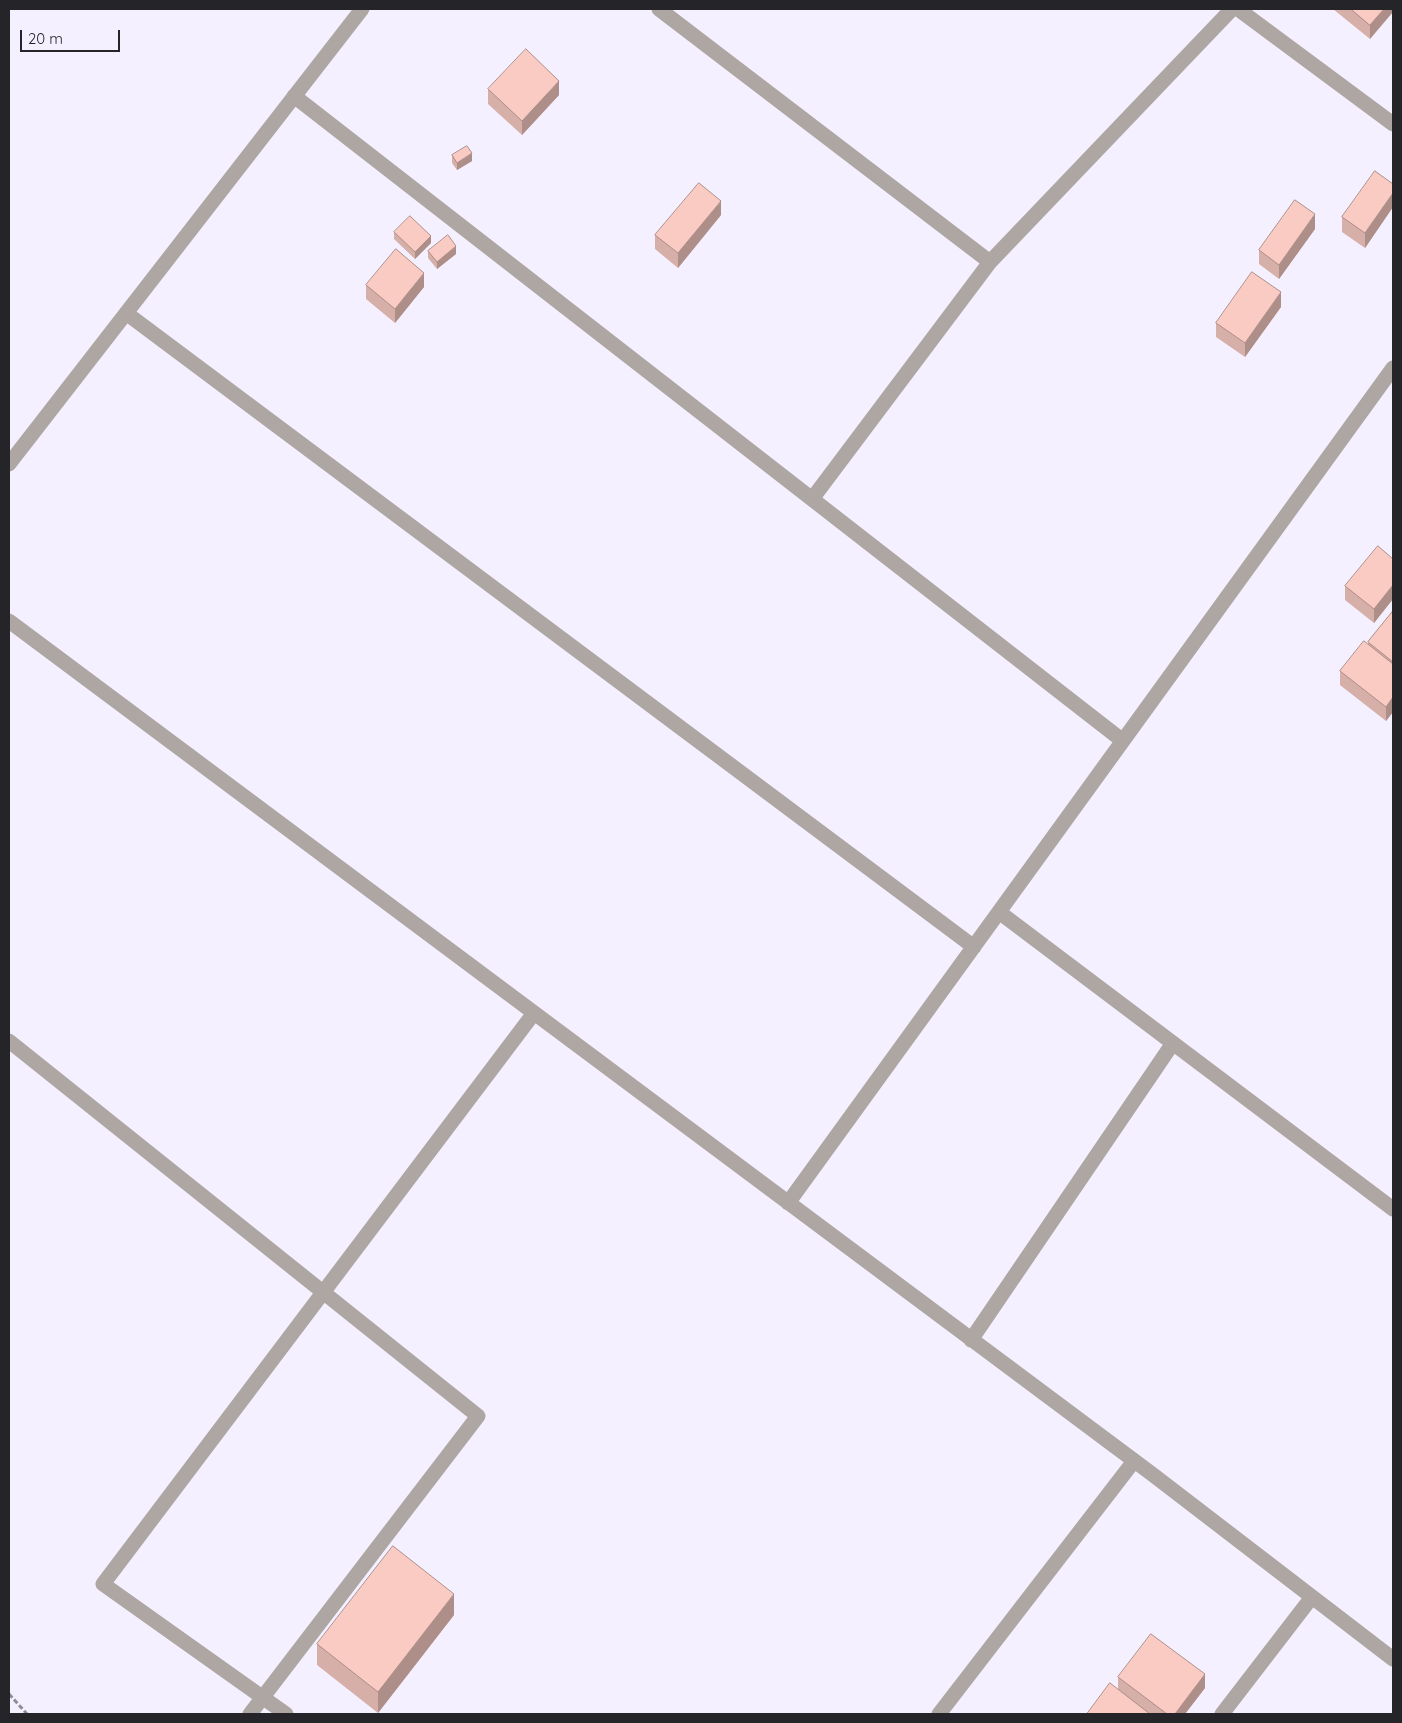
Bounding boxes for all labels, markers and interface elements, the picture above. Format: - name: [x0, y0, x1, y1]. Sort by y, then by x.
- scale bar: [22, 20, 122, 52]
- text: 20 m: [28, 29, 63, 48]

